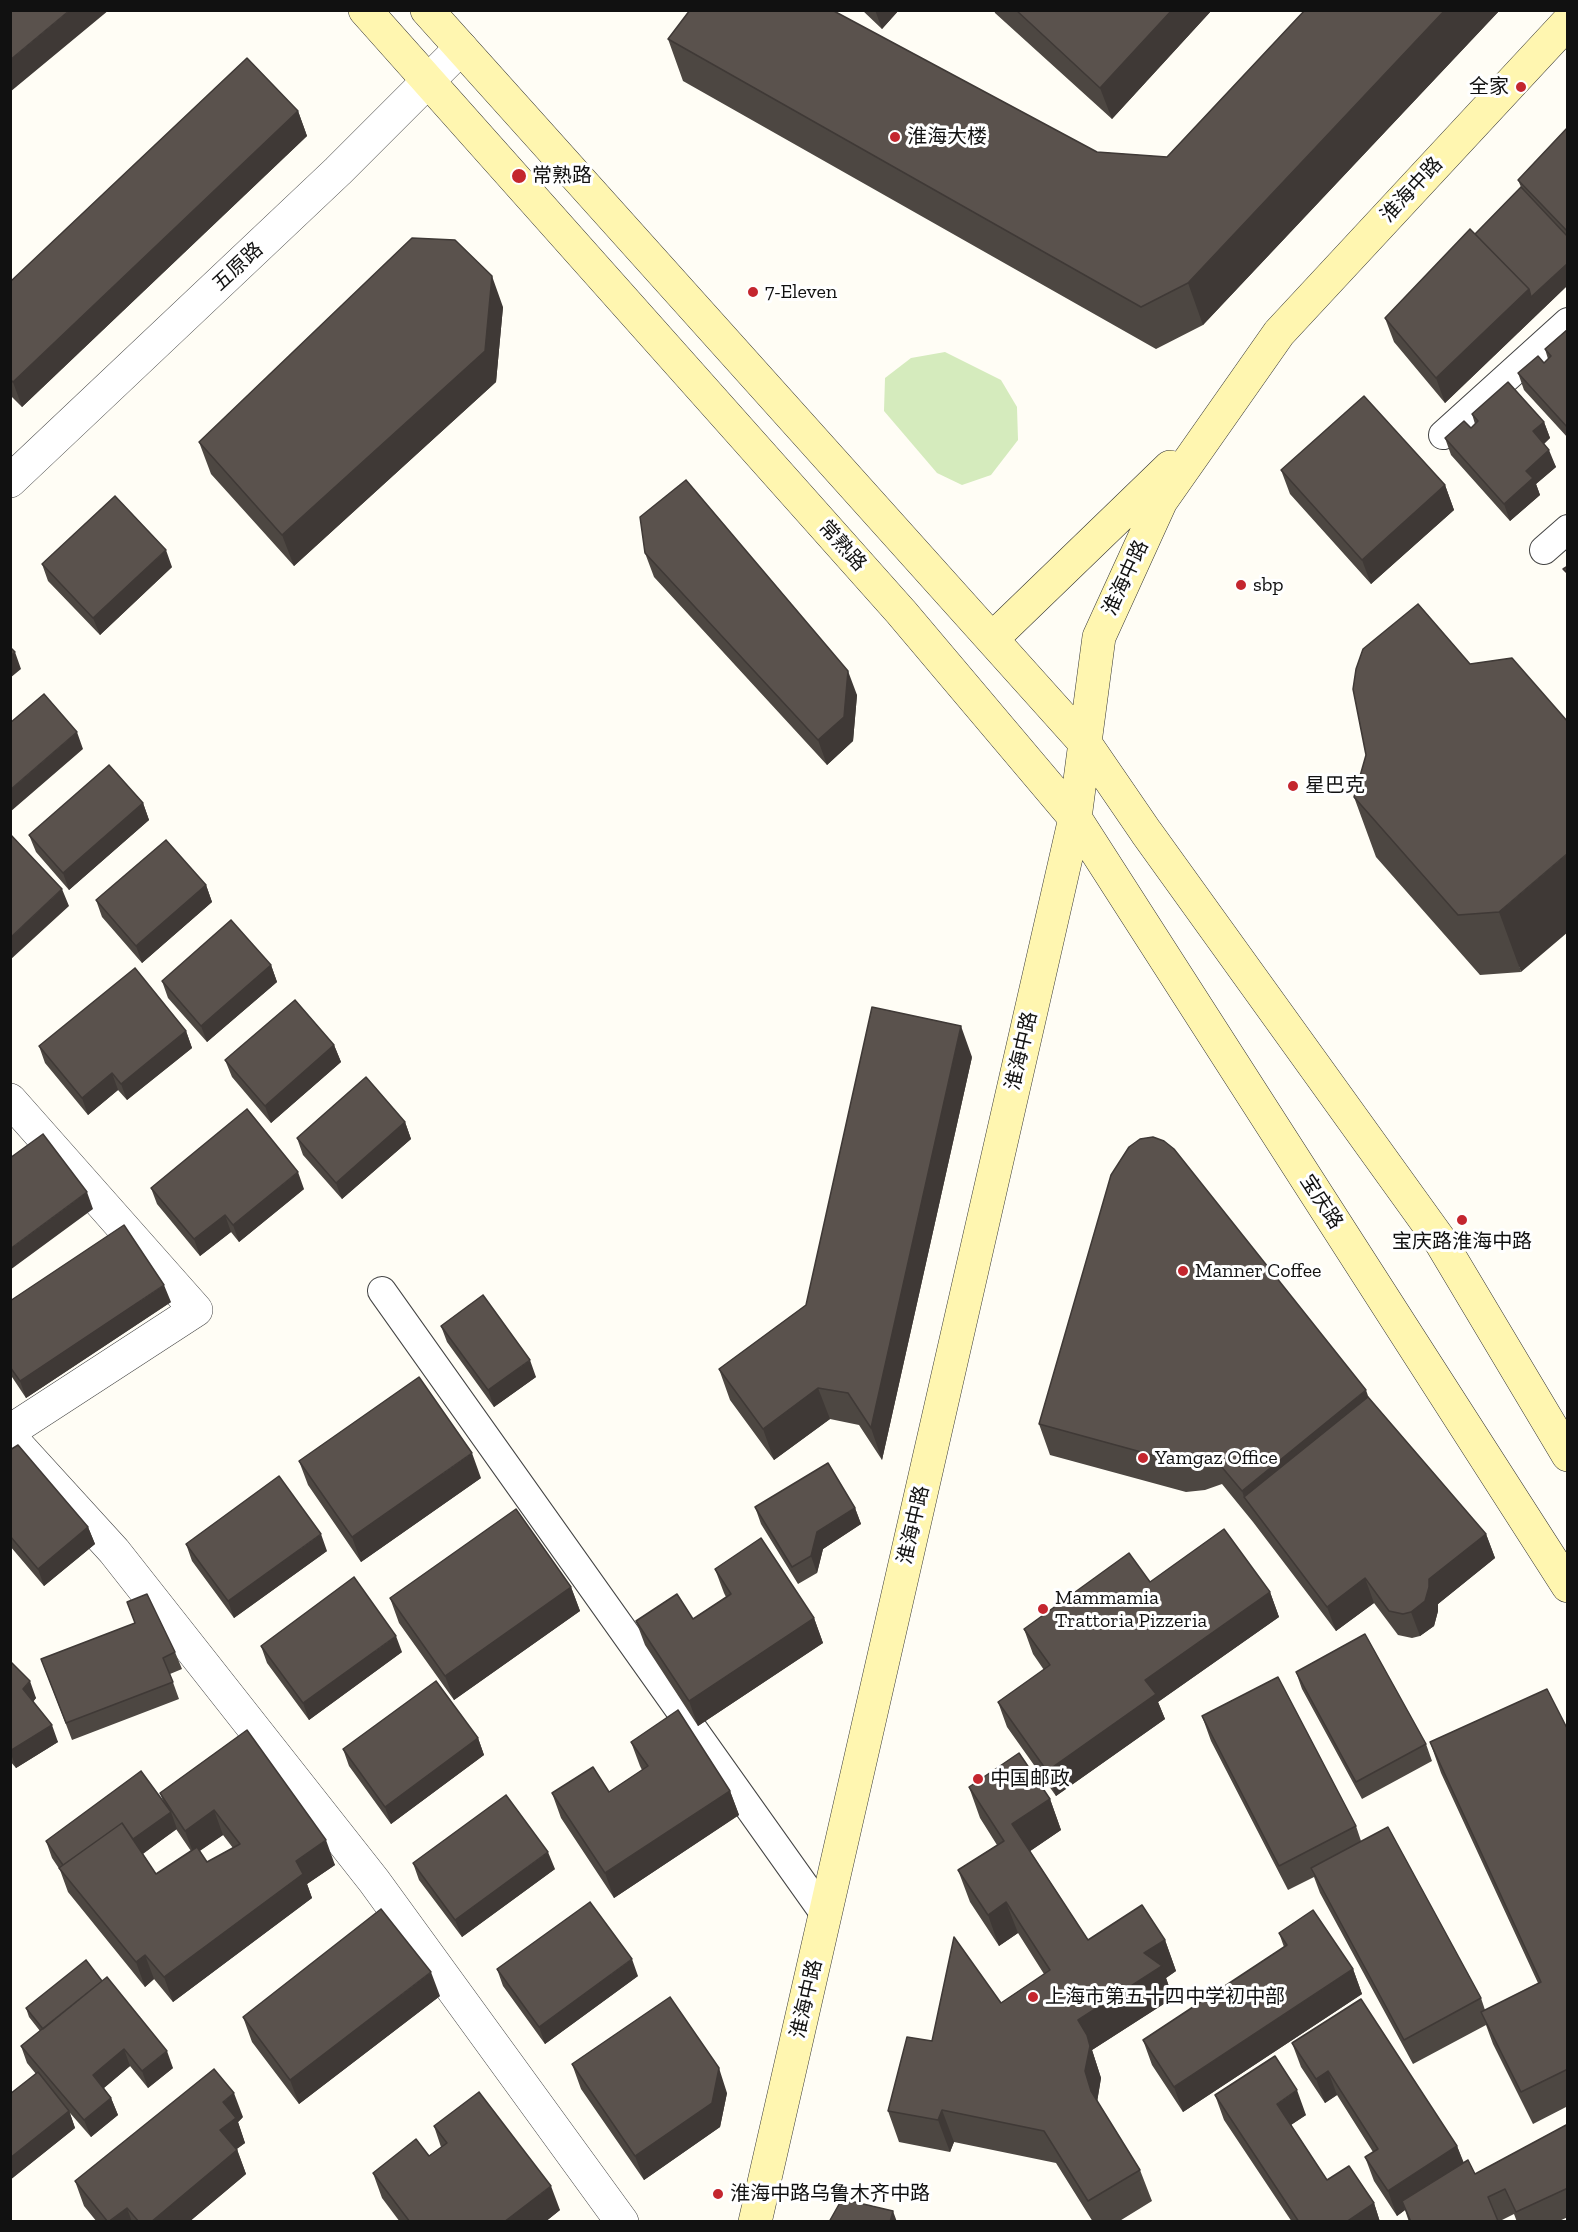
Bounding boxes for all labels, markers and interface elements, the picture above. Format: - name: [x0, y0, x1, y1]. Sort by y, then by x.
- place label: 全家: [1469, 75, 1509, 99]
- marker: 全家: [1514, 80, 1528, 94]
- place label: 淮海大楼: [907, 125, 987, 149]
- marker: 淮海大楼: [888, 130, 902, 144]
- street label: 淮海中路: [1376, 153, 1448, 227]
- place label: 常熟路: [532, 164, 592, 188]
- marker: 常熟路: [510, 167, 528, 185]
- street label: 五原路: [208, 238, 268, 296]
- place label: 7-Eleven: [765, 280, 837, 304]
- marker: 7-Eleven: [746, 285, 760, 299]
- street label: 常熟路: [813, 516, 871, 576]
- street label: 淮海中路: [1098, 537, 1154, 619]
- place label: sbp: [1253, 573, 1283, 597]
- marker: sbp: [1234, 578, 1248, 592]
- place label: 星巴克: [1305, 774, 1365, 798]
- marker: 星巴克: [1286, 779, 1300, 793]
- street label: 淮海中路: [1001, 1009, 1043, 1093]
- street label: 宝庆路: [1295, 1170, 1347, 1234]
- marker: 宝庆路淮海中路: [1455, 1213, 1469, 1227]
- place label: 宝庆路淮海中路: [1392, 1230, 1532, 1254]
- place label: Manner Coffee: [1195, 1259, 1321, 1283]
- marker: Manner Coffee: [1176, 1264, 1190, 1278]
- place label: Yamgaz Office: [1155, 1446, 1278, 1470]
- marker: Yamgaz Office: [1136, 1451, 1150, 1465]
- street label: 淮海中路: [893, 1483, 935, 1567]
- place label: Mammamia Trattoria Pizzeria: [1055, 1586, 1207, 1633]
- marker: Mammamia Trattoria Pizzeria: [1036, 1602, 1050, 1616]
- place label: 中国邮政: [990, 1767, 1070, 1791]
- marker: 中国邮政: [971, 1772, 985, 1786]
- street label: 淮海中路: [786, 1957, 828, 2041]
- place label: 上海市第五十四中学初中部: [1045, 1985, 1285, 2009]
- marker: 上海市第五十四中学初中部: [1026, 1990, 1040, 2004]
- place label: 淮海中路乌鲁木齐中路: [730, 2182, 930, 2206]
- marker: 淮海中路乌鲁木齐中路: [711, 2187, 725, 2201]

